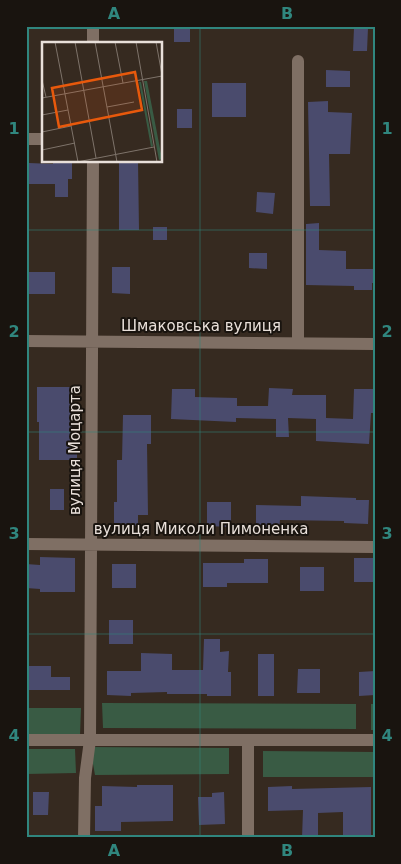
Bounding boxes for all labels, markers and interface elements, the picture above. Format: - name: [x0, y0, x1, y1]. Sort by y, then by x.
- text: A: [108, 4, 121, 23]
- text: B: [281, 4, 293, 23]
- inset map: [42, 42, 162, 162]
- text: 1: [8, 119, 20, 138]
- text: 1: [381, 119, 393, 138]
- street label: Шмаковська вулиця: [121, 317, 281, 335]
- text: 2: [8, 322, 20, 341]
- text: 2: [381, 322, 393, 341]
- street label: вулиця Моцарта: [66, 385, 84, 515]
- street label: вулиця Миколи Пимоненка: [94, 520, 308, 538]
- text: 3: [8, 524, 20, 543]
- text: 3: [381, 524, 393, 543]
- text: 4: [8, 726, 20, 745]
- text: 4: [381, 726, 393, 745]
- text: A: [108, 841, 121, 860]
- text: B: [281, 841, 293, 860]

